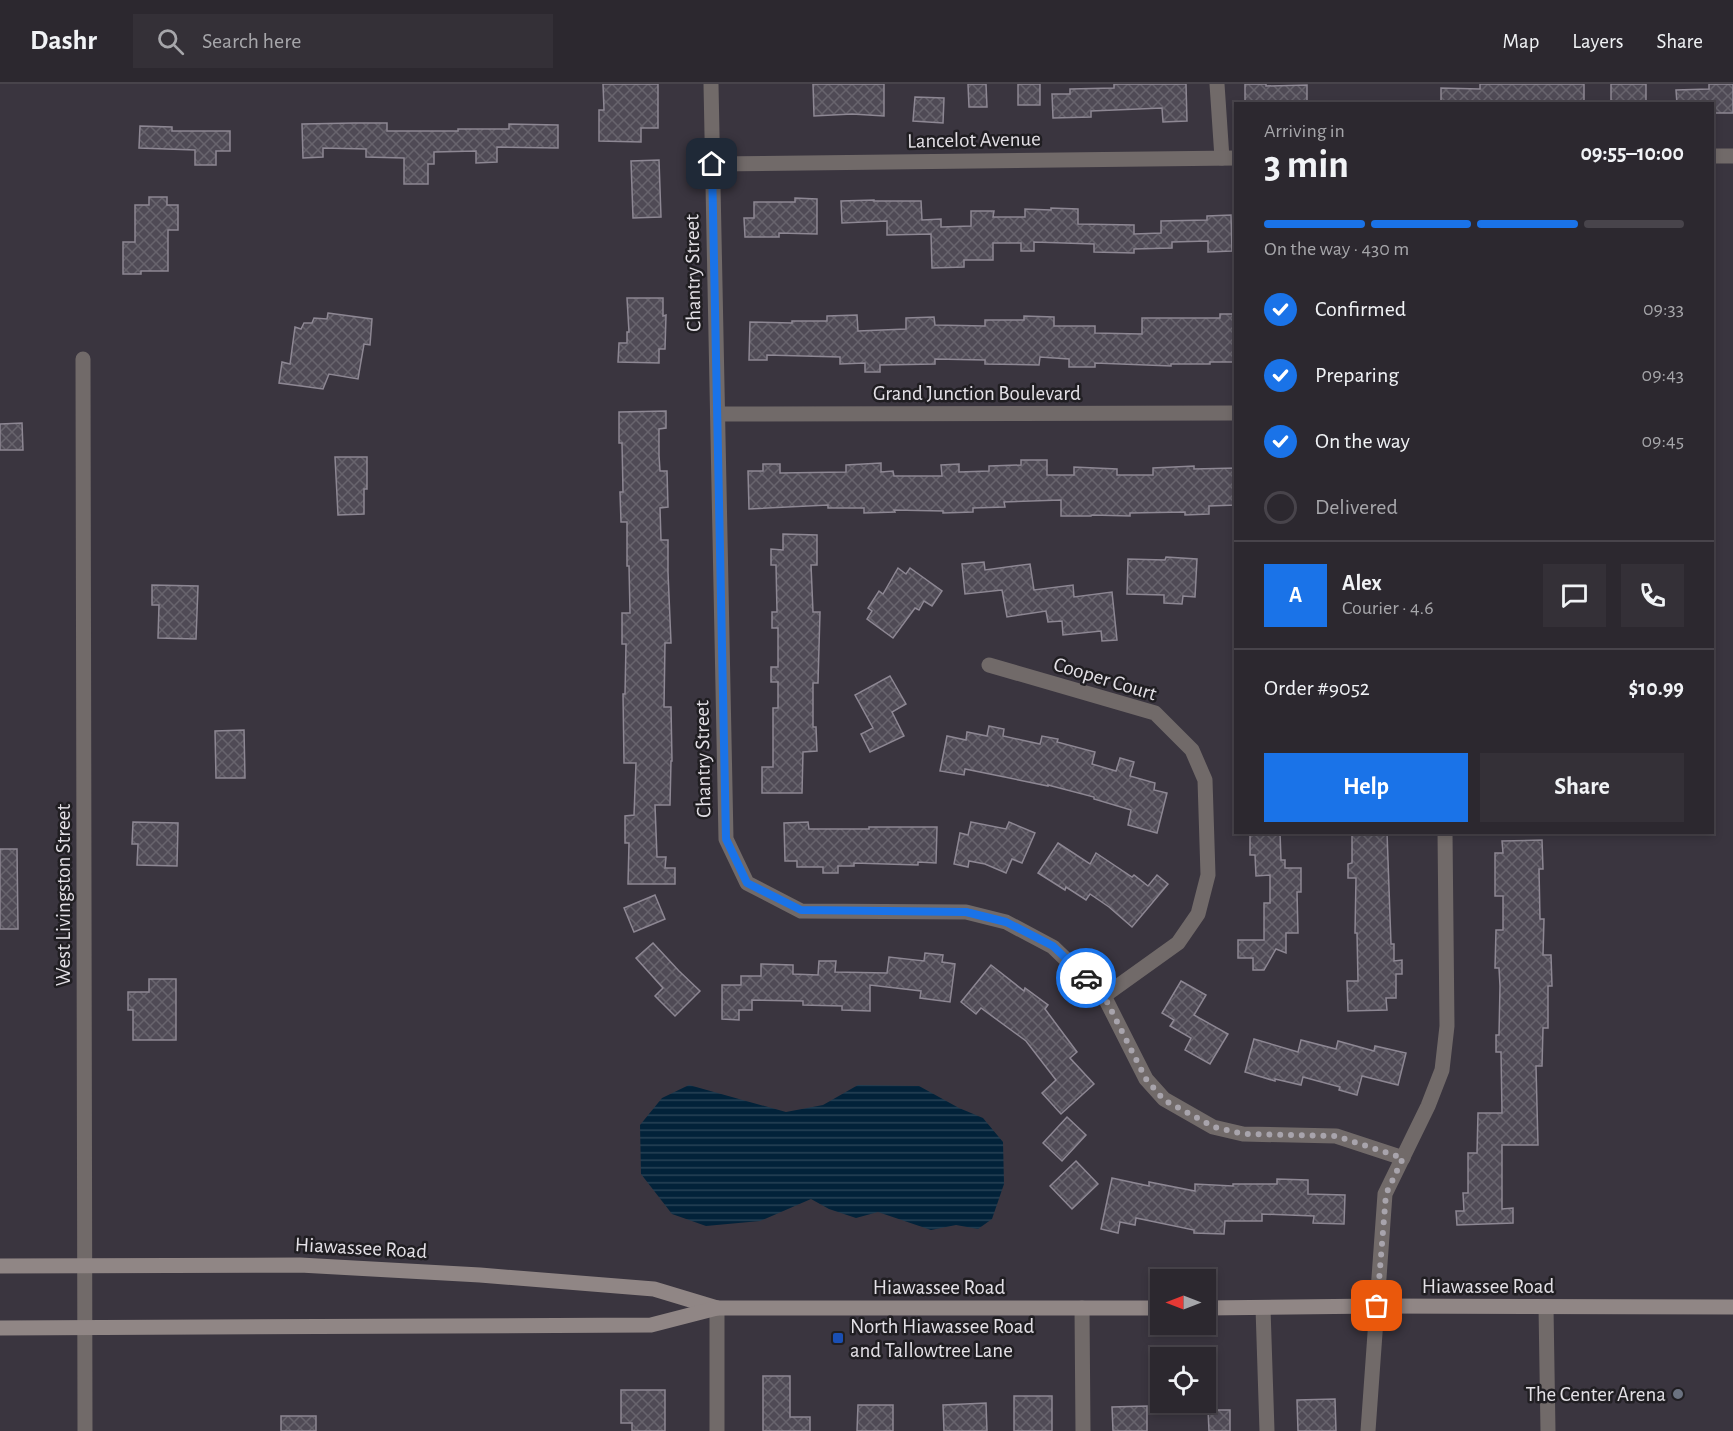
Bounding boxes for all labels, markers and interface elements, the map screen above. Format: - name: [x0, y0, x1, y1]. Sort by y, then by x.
- search box: [133, 14, 553, 68]
- icon: search: [154, 25, 187, 58]
- text: Dashr: [30, 27, 97, 55]
- text: Search here: [202, 30, 301, 52]
- text: Map: [1503, 31, 1539, 52]
- text: Layers: [1572, 31, 1623, 52]
- text: Share: [1656, 31, 1703, 52]
- text: Arriving in: [1264, 121, 1345, 141]
- street label: Lancelot Avenue: [907, 128, 1041, 152]
- pin: [686, 138, 737, 189]
- text: 09:55–10:00: [1580, 142, 1684, 164]
- text: 3 min: [1264, 146, 1349, 185]
- icon: home: [695, 147, 728, 180]
- street label: Chantry Street: [681, 214, 705, 332]
- text: On the way · 430 m: [1264, 239, 1409, 259]
- icon: check: [1264, 293, 1297, 326]
- text: Confirmed: [1315, 298, 1406, 320]
- text: 09:33: [1643, 299, 1684, 319]
- icon: check: [1264, 359, 1297, 392]
- text: Preparing: [1315, 364, 1399, 386]
- text: 09:43: [1642, 365, 1684, 385]
- street label: Grand Junction Boulevard: [873, 383, 1081, 404]
- icon: check: [1264, 425, 1297, 458]
- text: On the way: [1315, 430, 1410, 452]
- text: 09:45: [1641, 431, 1684, 451]
- text: Delivered: [1315, 496, 1398, 518]
- button: chat: [1543, 564, 1606, 627]
- button: phone: [1621, 564, 1684, 627]
- text: Alex: [1342, 572, 1382, 594]
- text: A: [1289, 584, 1302, 606]
- text: Courier · 4.6: [1342, 598, 1434, 618]
- street label: Cooper Court: [1051, 653, 1159, 705]
- text: Order #9052: [1264, 677, 1370, 699]
- text: $10.99: [1628, 677, 1684, 699]
- street label: Chantry Street: [691, 700, 715, 818]
- button: Help: [1264, 753, 1468, 822]
- button: Share: [1480, 753, 1684, 822]
- street label: West Livingston Street: [53, 804, 74, 986]
- courier: [1056, 948, 1116, 1008]
- icon: car: [1070, 962, 1103, 995]
- street label: Hiawassee Road: [294, 1234, 428, 1262]
- north arrow: [1150, 1269, 1216, 1335]
- map controls: [1150, 1269, 1216, 1413]
- street label: Hiawassee Road: [1422, 1276, 1554, 1297]
- street label: Hiawassee Road: [873, 1277, 1005, 1298]
- pin: [1351, 1280, 1402, 1331]
- icon: bag: [1360, 1289, 1393, 1322]
- place label: North Hiawassee Road and Tallowtree Lane: [850, 1316, 1035, 1361]
- marker: North Hiawassee Road and Tallowtree Lane: [831, 1331, 845, 1345]
- button: locate: [1150, 1347, 1216, 1413]
- place label: The Center Arena: [1526, 1384, 1666, 1405]
- marker: The Center Arena: [1671, 1387, 1685, 1401]

